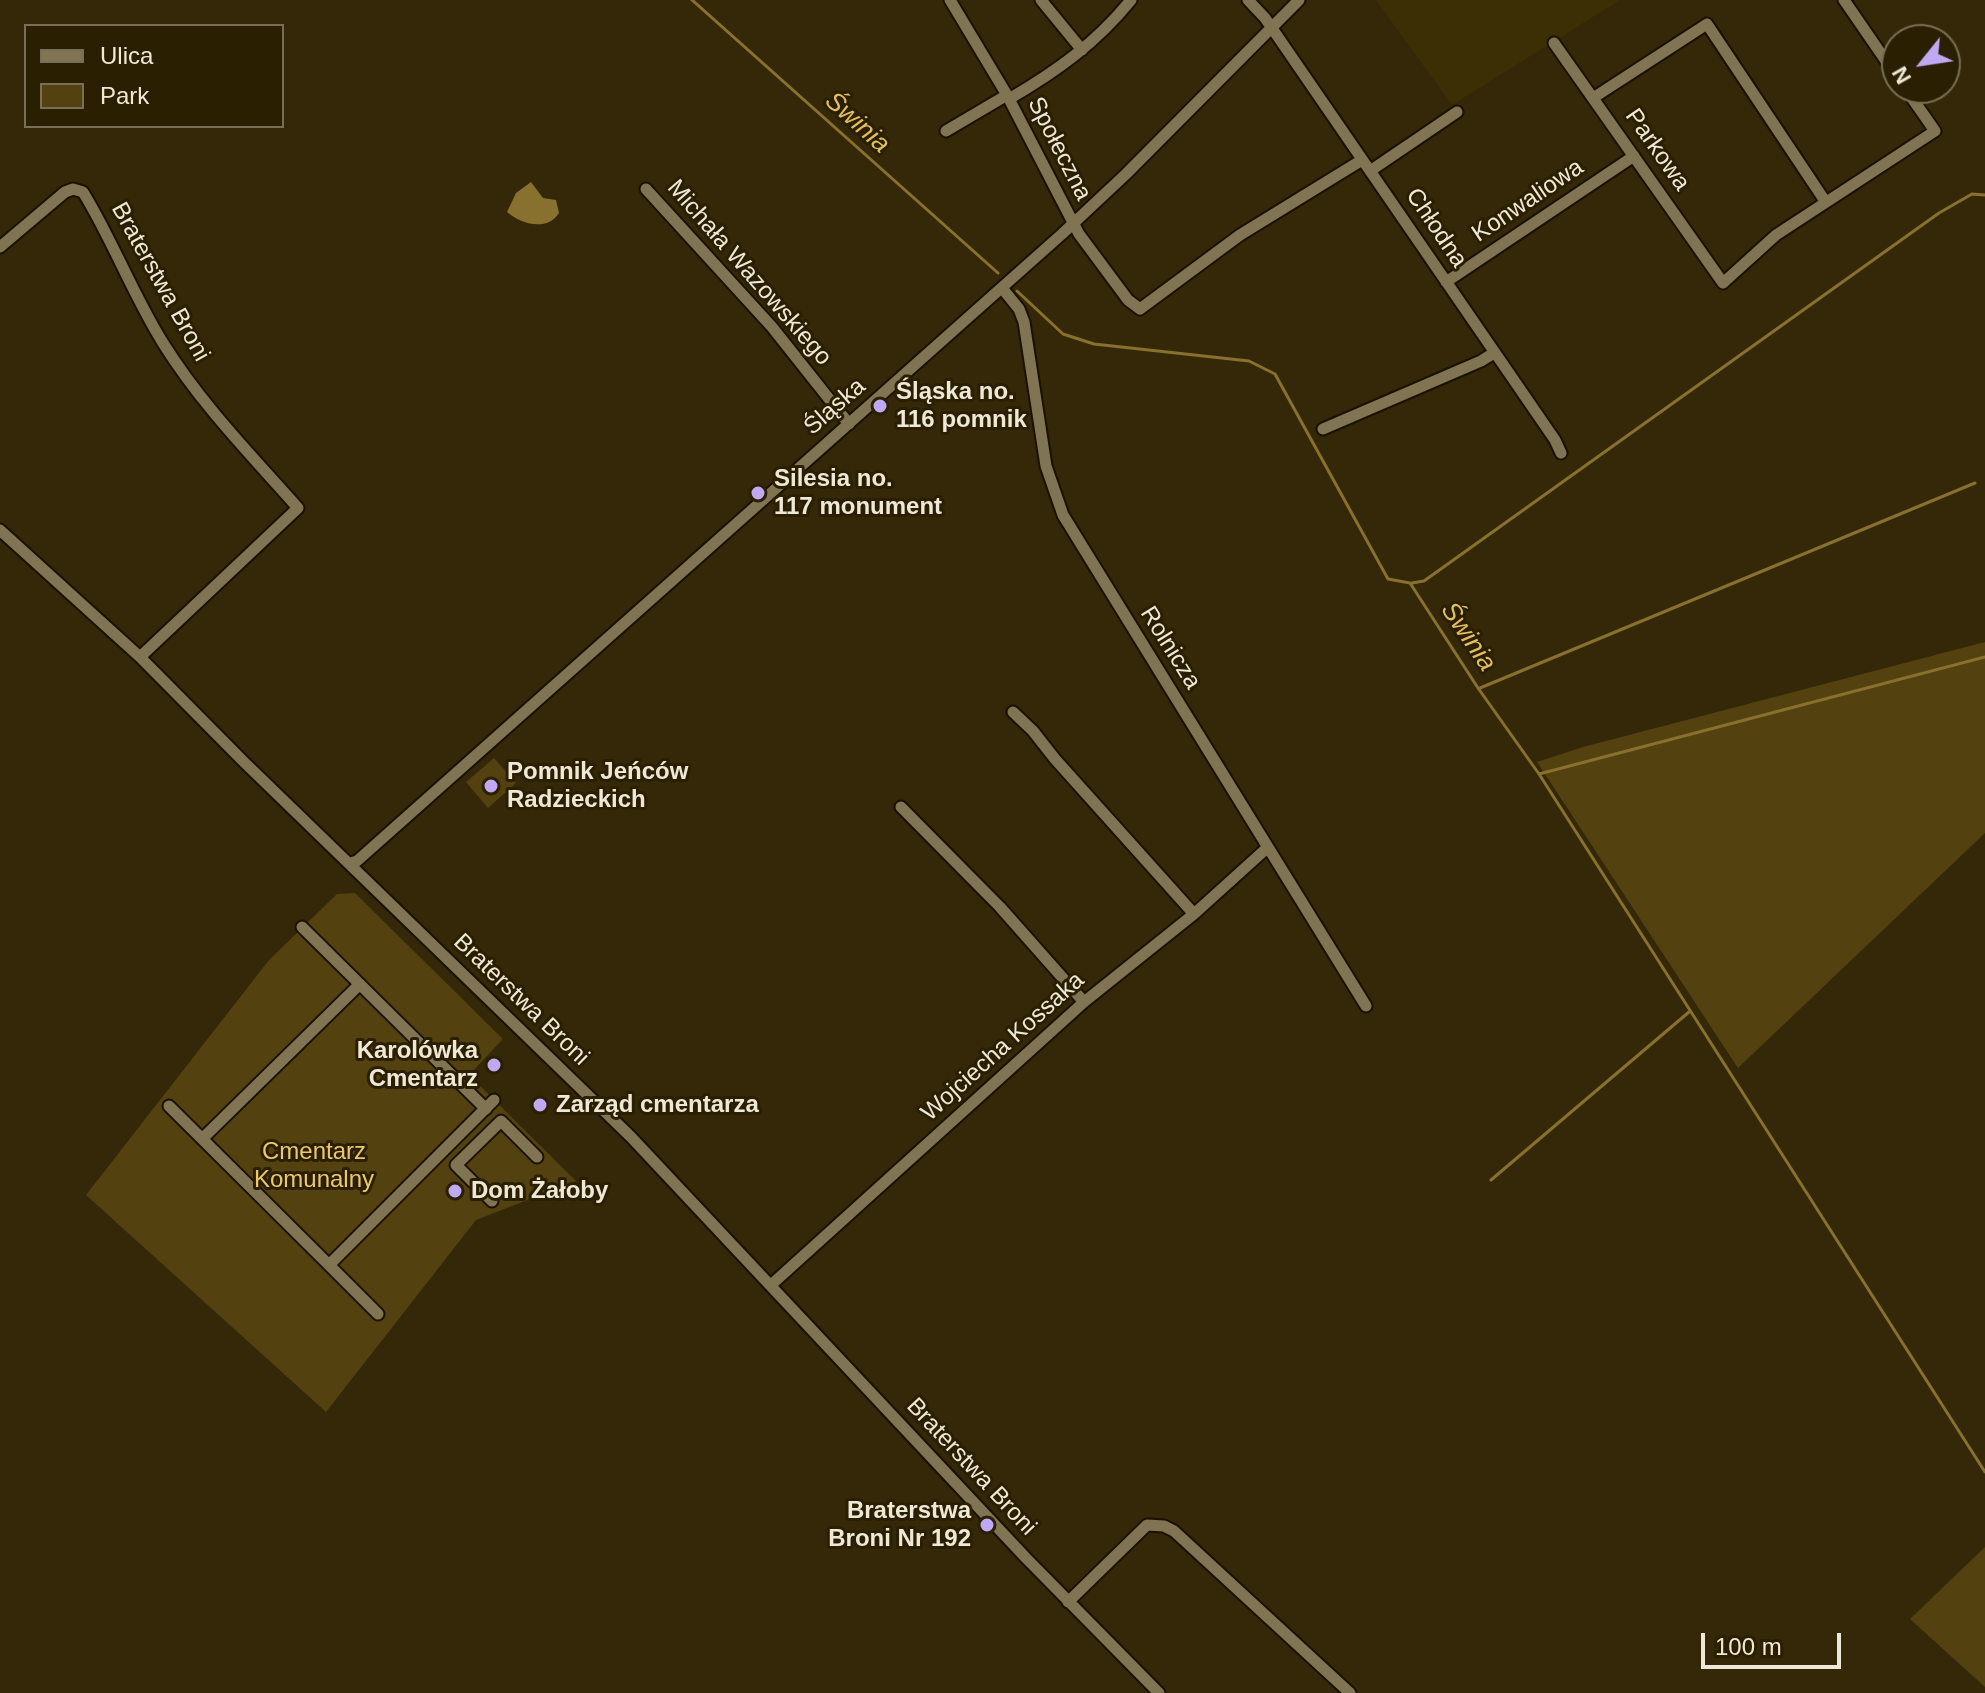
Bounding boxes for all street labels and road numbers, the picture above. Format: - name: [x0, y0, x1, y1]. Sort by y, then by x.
- street label: Społeczna: [1021, 93, 1097, 205]
- street label: Parkowa: [1618, 103, 1696, 197]
- street label: Konwaliowa: [1467, 153, 1589, 249]
- street label: Michała Wazowskiego: [661, 174, 837, 372]
- street label: Chłodna: [1399, 183, 1473, 273]
- street label: Braterstwa Broni: [104, 197, 216, 367]
- street label: Śląska: [798, 373, 872, 441]
- street label: Rolnicza: [1133, 601, 1207, 695]
- street label: Braterstwa Broni: [447, 928, 595, 1072]
- street label: Wojciecha Kossaka: [916, 966, 1090, 1128]
- street label: Braterstwa Broni: [900, 1392, 1042, 1542]

